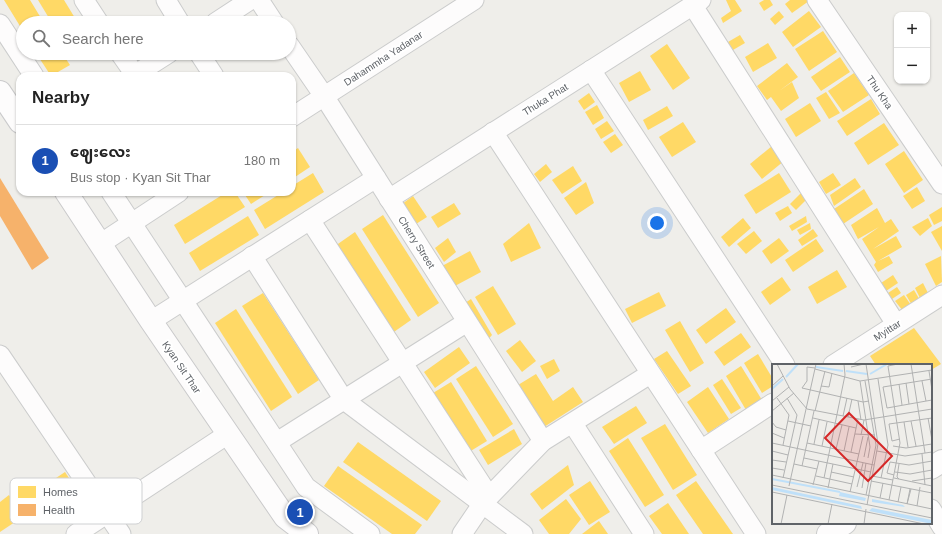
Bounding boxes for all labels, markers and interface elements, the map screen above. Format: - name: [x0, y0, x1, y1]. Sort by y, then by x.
- map controls: [894, 12, 930, 84]
- button: +: [894, 12, 930, 48]
- search box: [16, 16, 296, 60]
- icon: search: [30, 27, 52, 49]
- street label: Dahammha Yadanar: [342, 29, 425, 88]
- text: Search here: [62, 30, 144, 47]
- button: −: [894, 48, 930, 84]
- street label: Thu Kha: [864, 74, 895, 111]
- street label: Thuka Phat: [521, 81, 570, 118]
- text: Nearby: [32, 88, 90, 107]
- text: ဈေးလေး: [70, 143, 131, 160]
- text: 1: [41, 153, 49, 168]
- text: 180 m: [244, 153, 280, 168]
- text: Bus stop · Kyan Sit Thar: [70, 170, 211, 185]
- your location: [647, 213, 667, 233]
- street label: Cherry Street: [396, 214, 437, 271]
- street label: Myittar: [872, 317, 903, 343]
- street label: Kyan Sit Thar: [160, 339, 203, 396]
- inset map: [772, 364, 932, 524]
- legend: [10, 478, 142, 524]
- text: Homes: [43, 486, 78, 498]
- pin: 1: [287, 497, 313, 527]
- text: Health: [43, 504, 75, 516]

